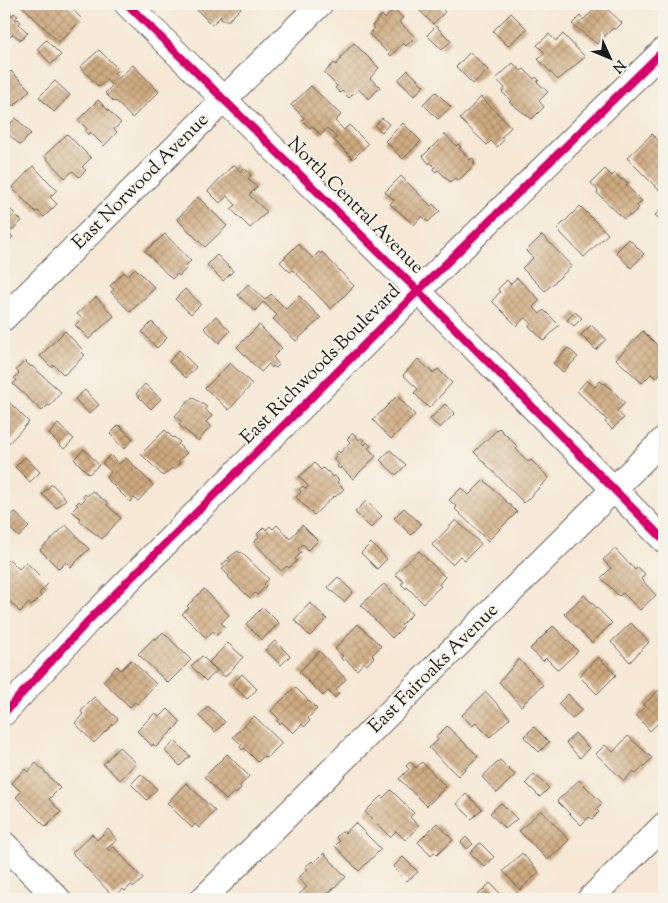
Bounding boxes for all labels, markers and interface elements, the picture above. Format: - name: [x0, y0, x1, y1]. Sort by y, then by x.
- north arrow: [586, 32, 636, 82]
- text: N: [607, 55, 629, 77]
- street label: East Norwood Avenue: [67, 108, 215, 256]
- street label: North Central Avenue: [280, 131, 430, 281]
- street label: East Richwoods Boulevard: [235, 279, 407, 451]
- street label: East Fairoaks Avenue: [363, 598, 505, 740]

